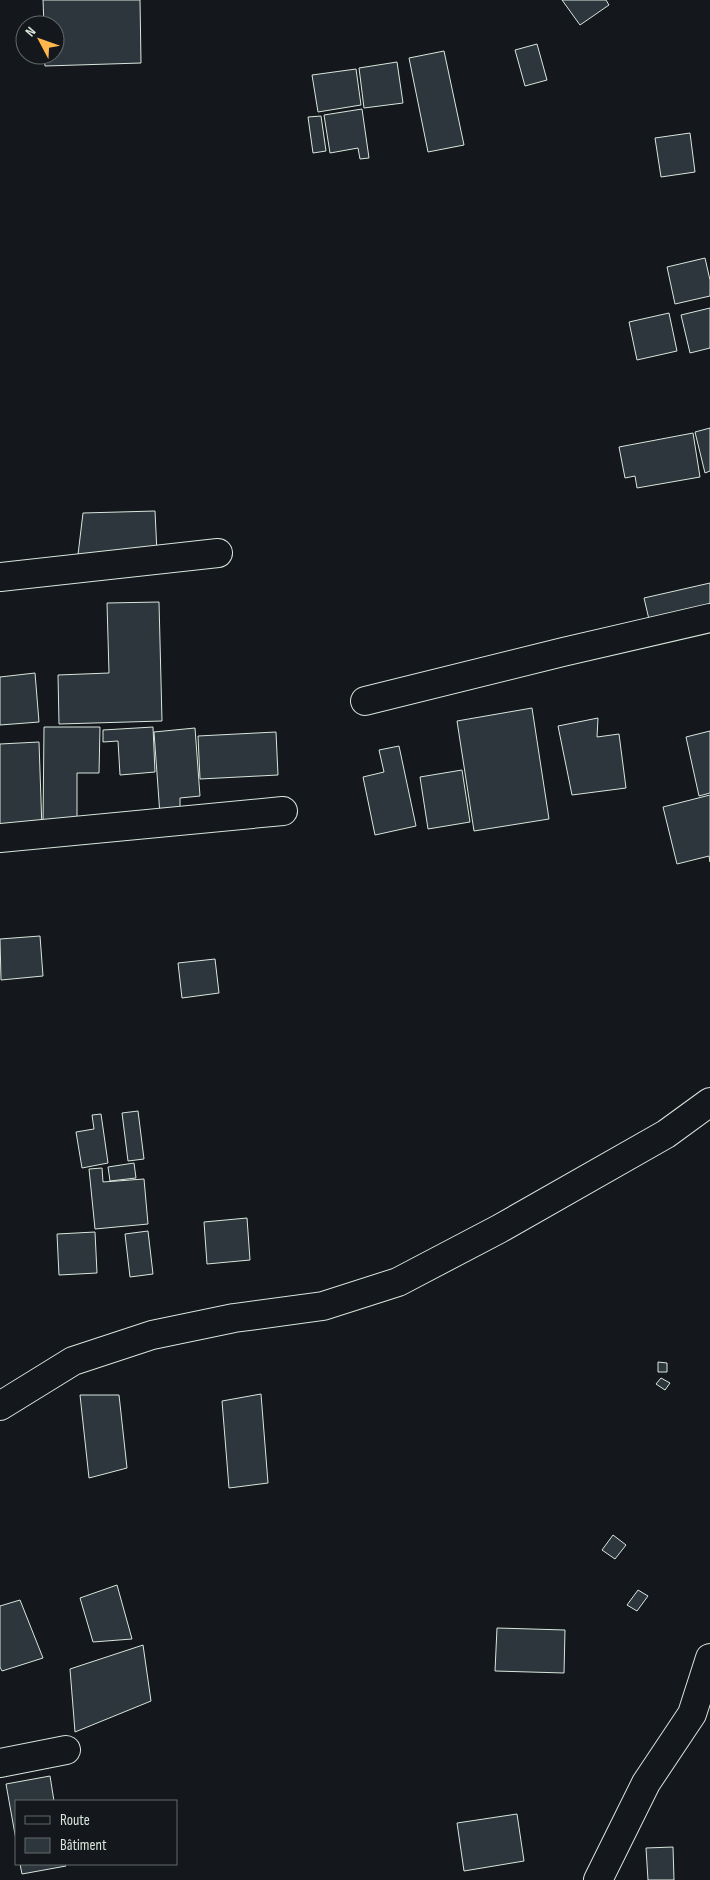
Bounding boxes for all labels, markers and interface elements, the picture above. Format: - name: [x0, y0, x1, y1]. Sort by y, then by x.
- north arrow: [15, 15, 65, 65]
- text: N: [22, 23, 39, 40]
- legend: [15, 1800, 178, 1865]
- text: Route: [60, 1811, 90, 1830]
- text: Bâtiment: [60, 1836, 107, 1855]

